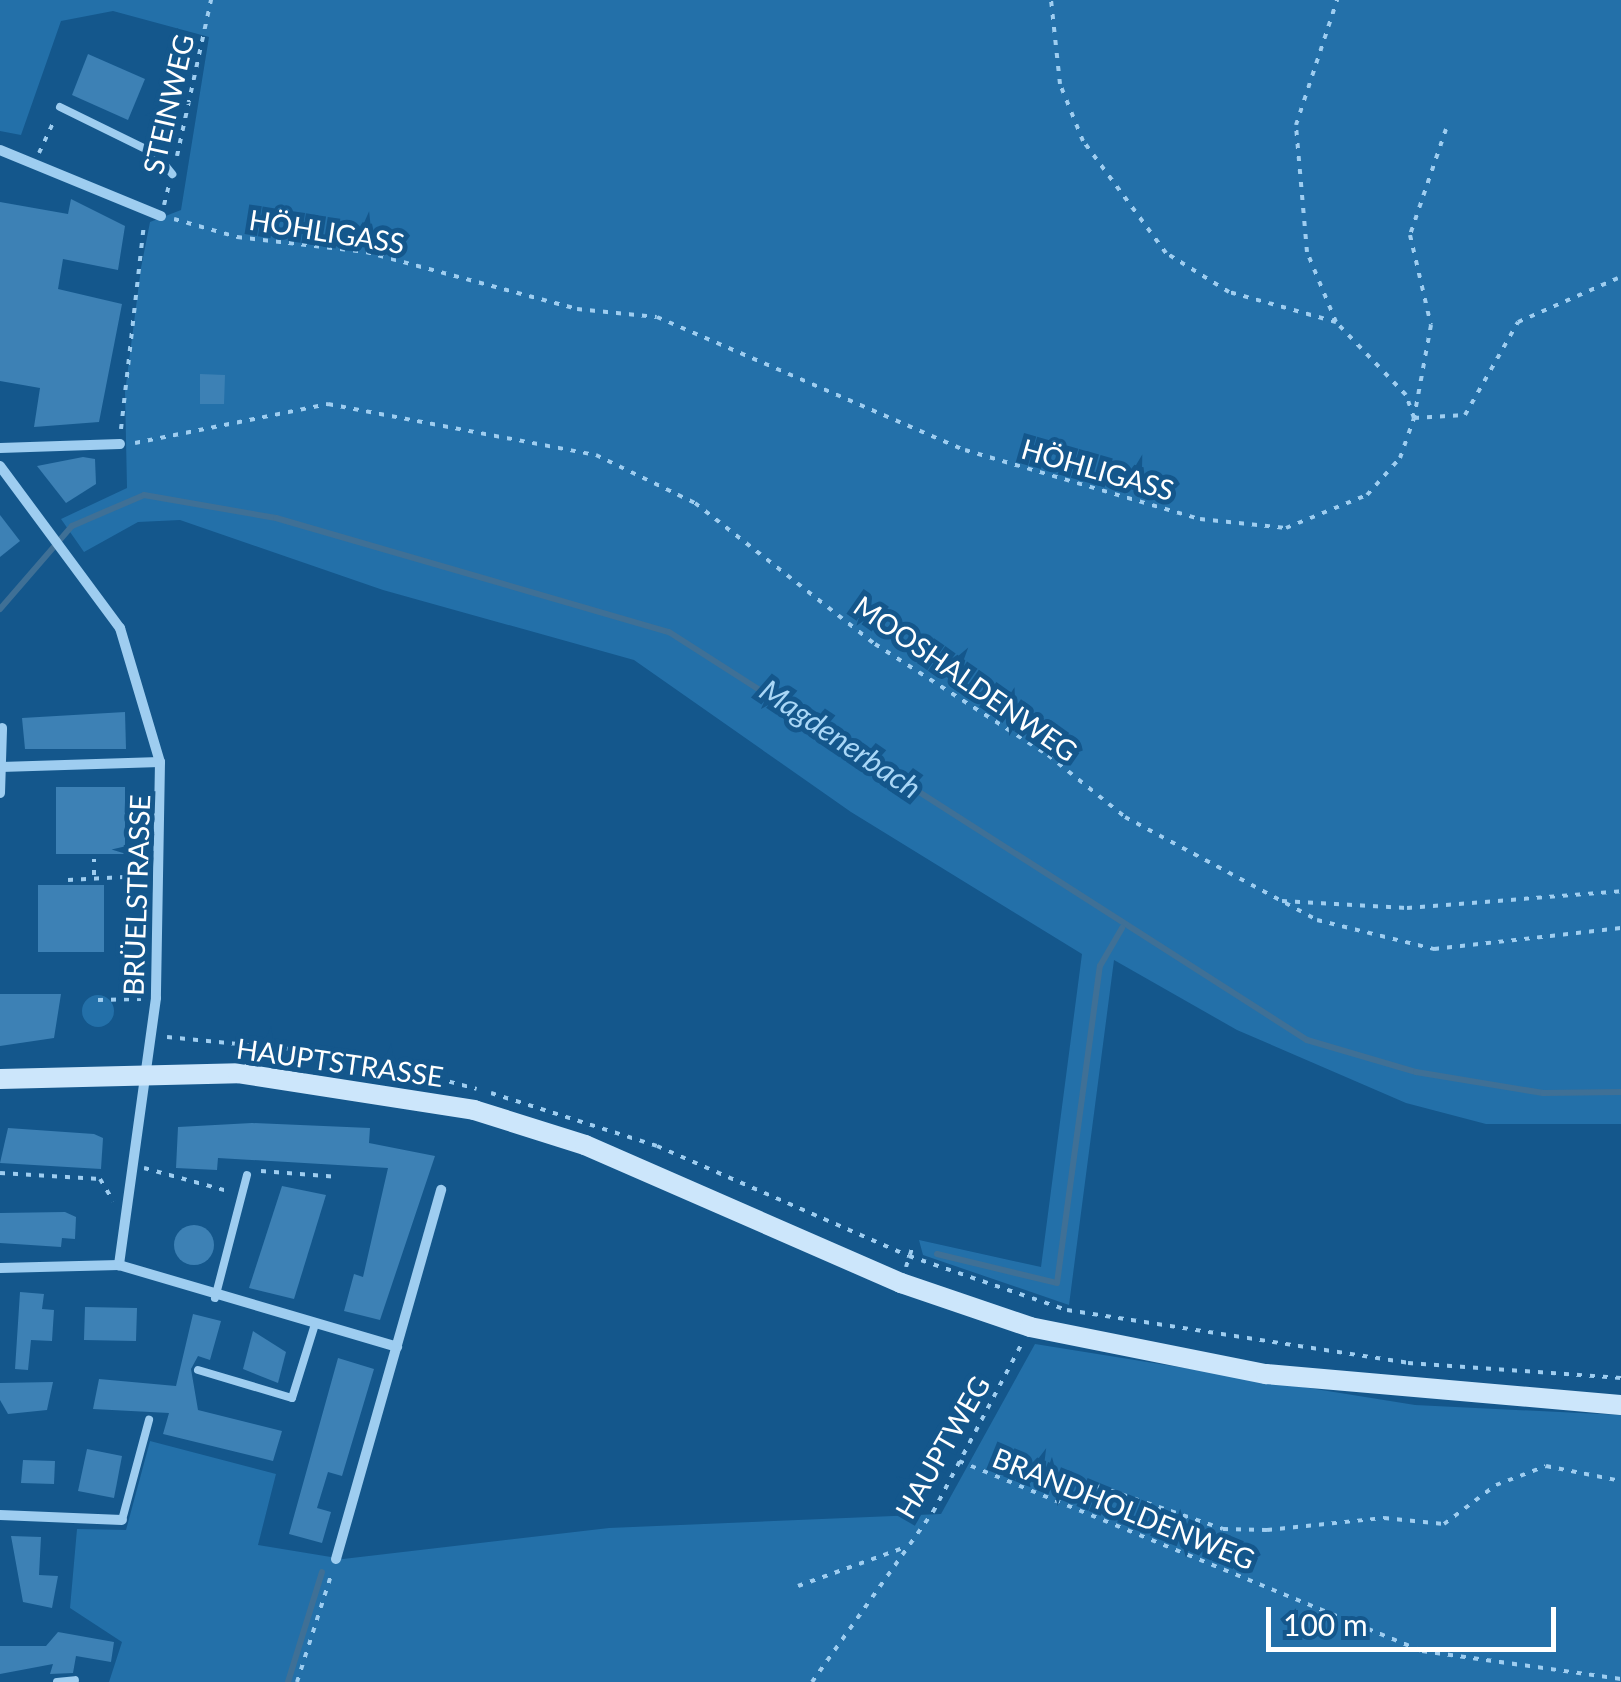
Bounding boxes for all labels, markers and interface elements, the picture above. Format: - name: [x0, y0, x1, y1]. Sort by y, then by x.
- street label: STEINWEG: [136, 31, 200, 177]
- street label: HÖHLIGASS: [247, 202, 407, 260]
- street label: HÖHLIGASS: [1018, 431, 1178, 507]
- street label: MOOSHALDENWEG: [848, 588, 1084, 768]
- water label: Magdenerbach: [754, 671, 928, 805]
- street label: BRÜELSTRASSE: [116, 794, 156, 996]
- street label: HAUPTSTRASSE: [234, 1031, 446, 1093]
- street label: HAUPTWEG: [888, 1370, 996, 1524]
- street label: BRANDHOLDENWEG: [988, 1440, 1260, 1576]
- scale bar: [1271, 1587, 1561, 1649]
- text: 100 m: [1283, 1606, 1368, 1642]

